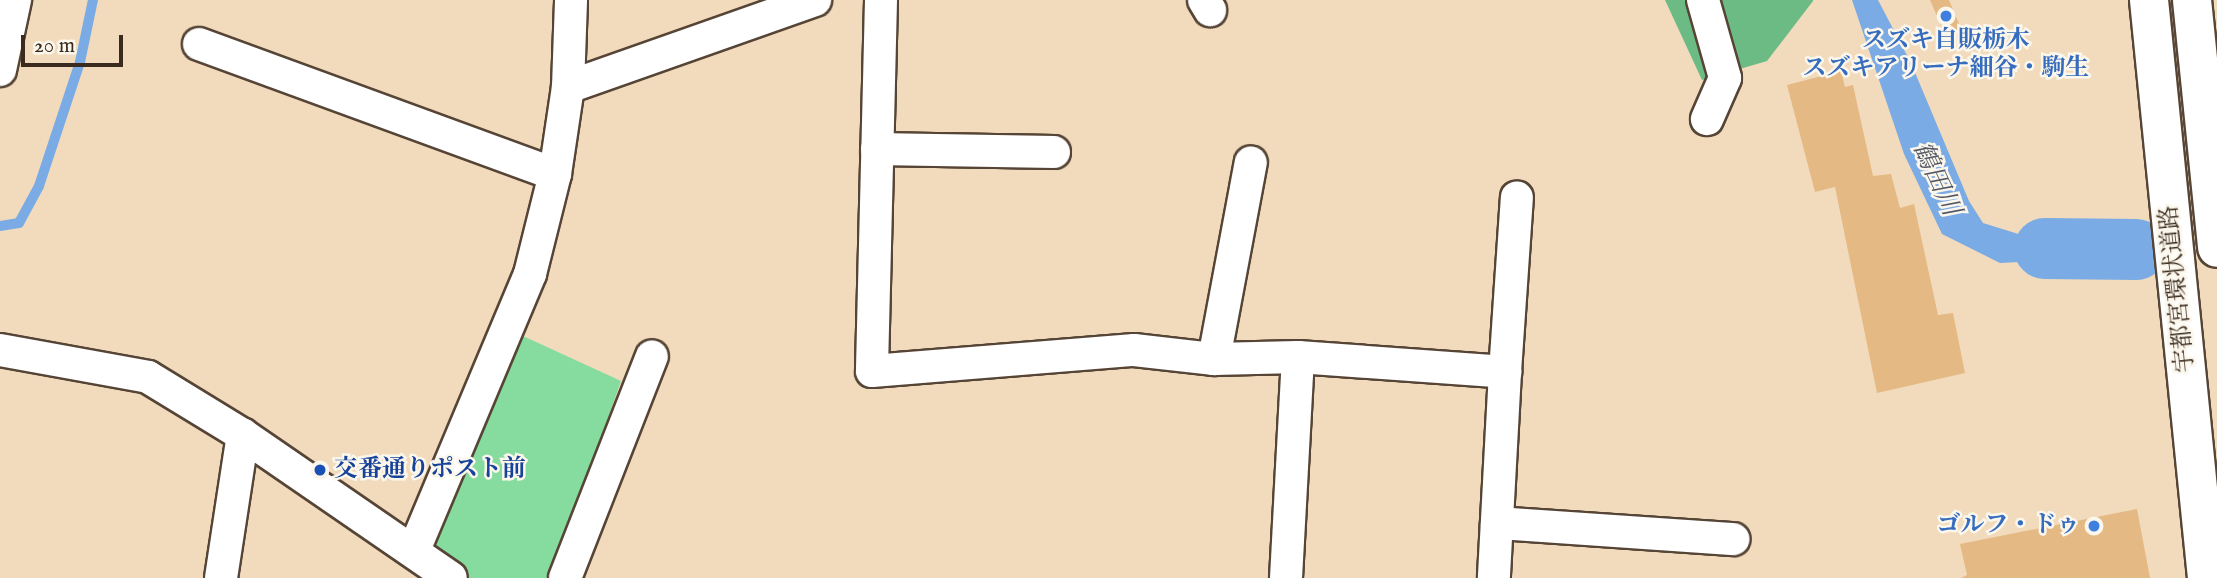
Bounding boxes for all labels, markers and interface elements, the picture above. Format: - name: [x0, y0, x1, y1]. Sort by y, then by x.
- marker: スズキ自販栃木 スズキアリーナ細谷・駒生: [1938, 8, 1954, 24]
- scale bar: [24, 21, 126, 65]
- place label: スズキ自販栃木 スズキアリーナ細谷・駒生: [1802, 27, 2090, 83]
- text: 20 m: [34, 33, 75, 60]
- water label: 鶴田川: [1905, 137, 1967, 221]
- street label: 宇都宮環状道路: [2155, 204, 2201, 374]
- place label: 交番通りポスト前: [334, 456, 526, 484]
- marker: 交番通りポスト前: [312, 462, 328, 478]
- place label: ゴルフ・ドゥ: [1936, 512, 2080, 540]
- marker: ゴルフ・ドゥ: [2086, 518, 2102, 534]

